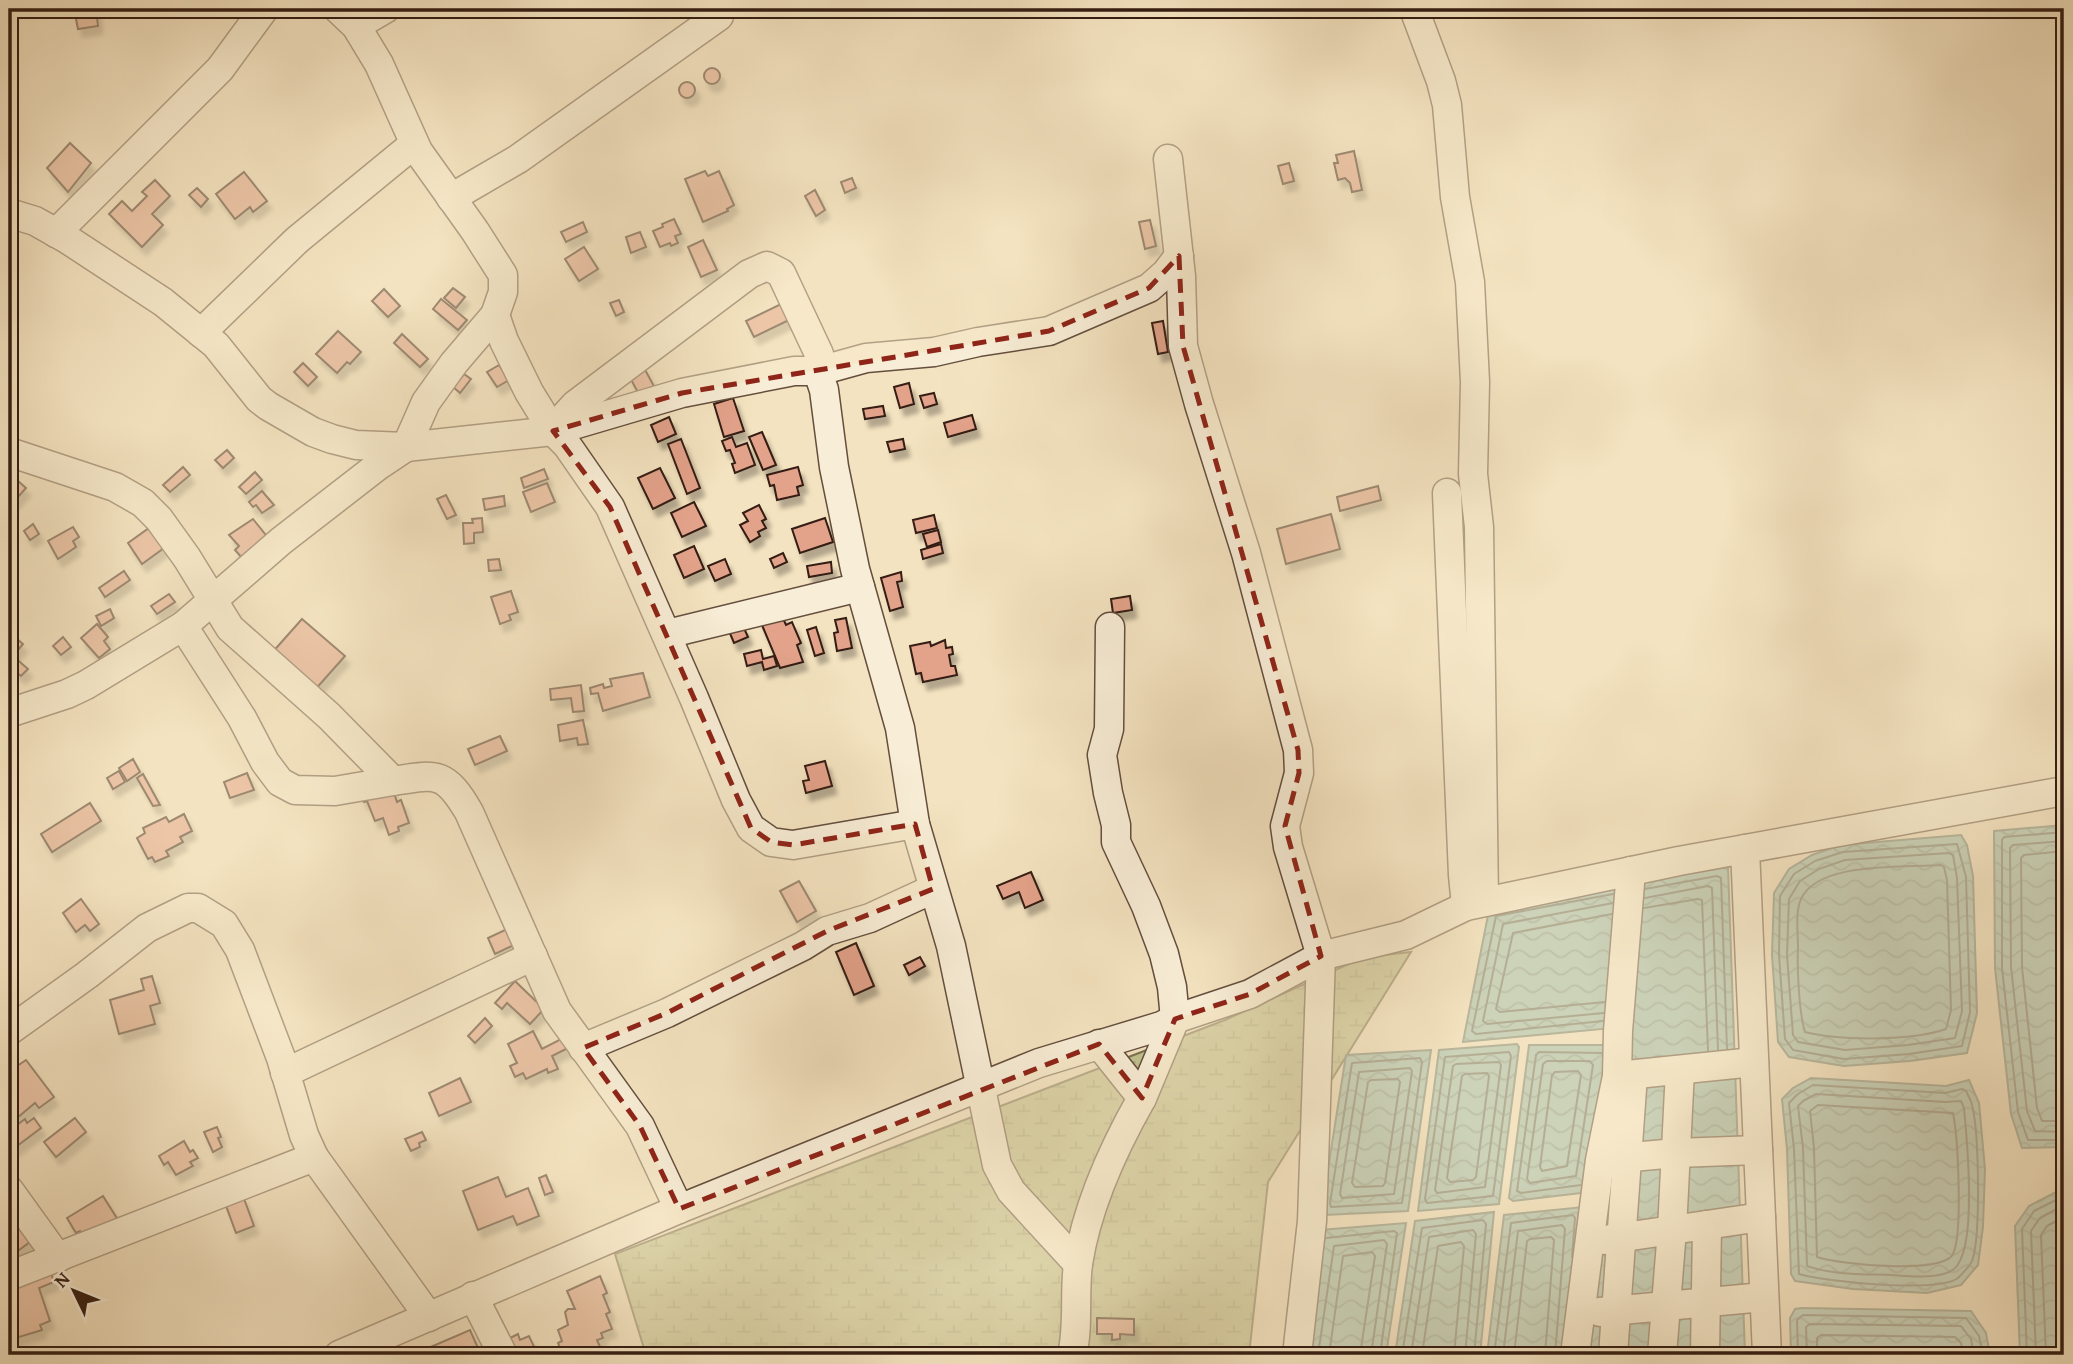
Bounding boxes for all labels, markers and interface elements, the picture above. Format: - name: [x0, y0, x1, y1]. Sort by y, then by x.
- north arrow: [38, 1256, 108, 1326]
- text: N: [47, 1265, 76, 1294]

